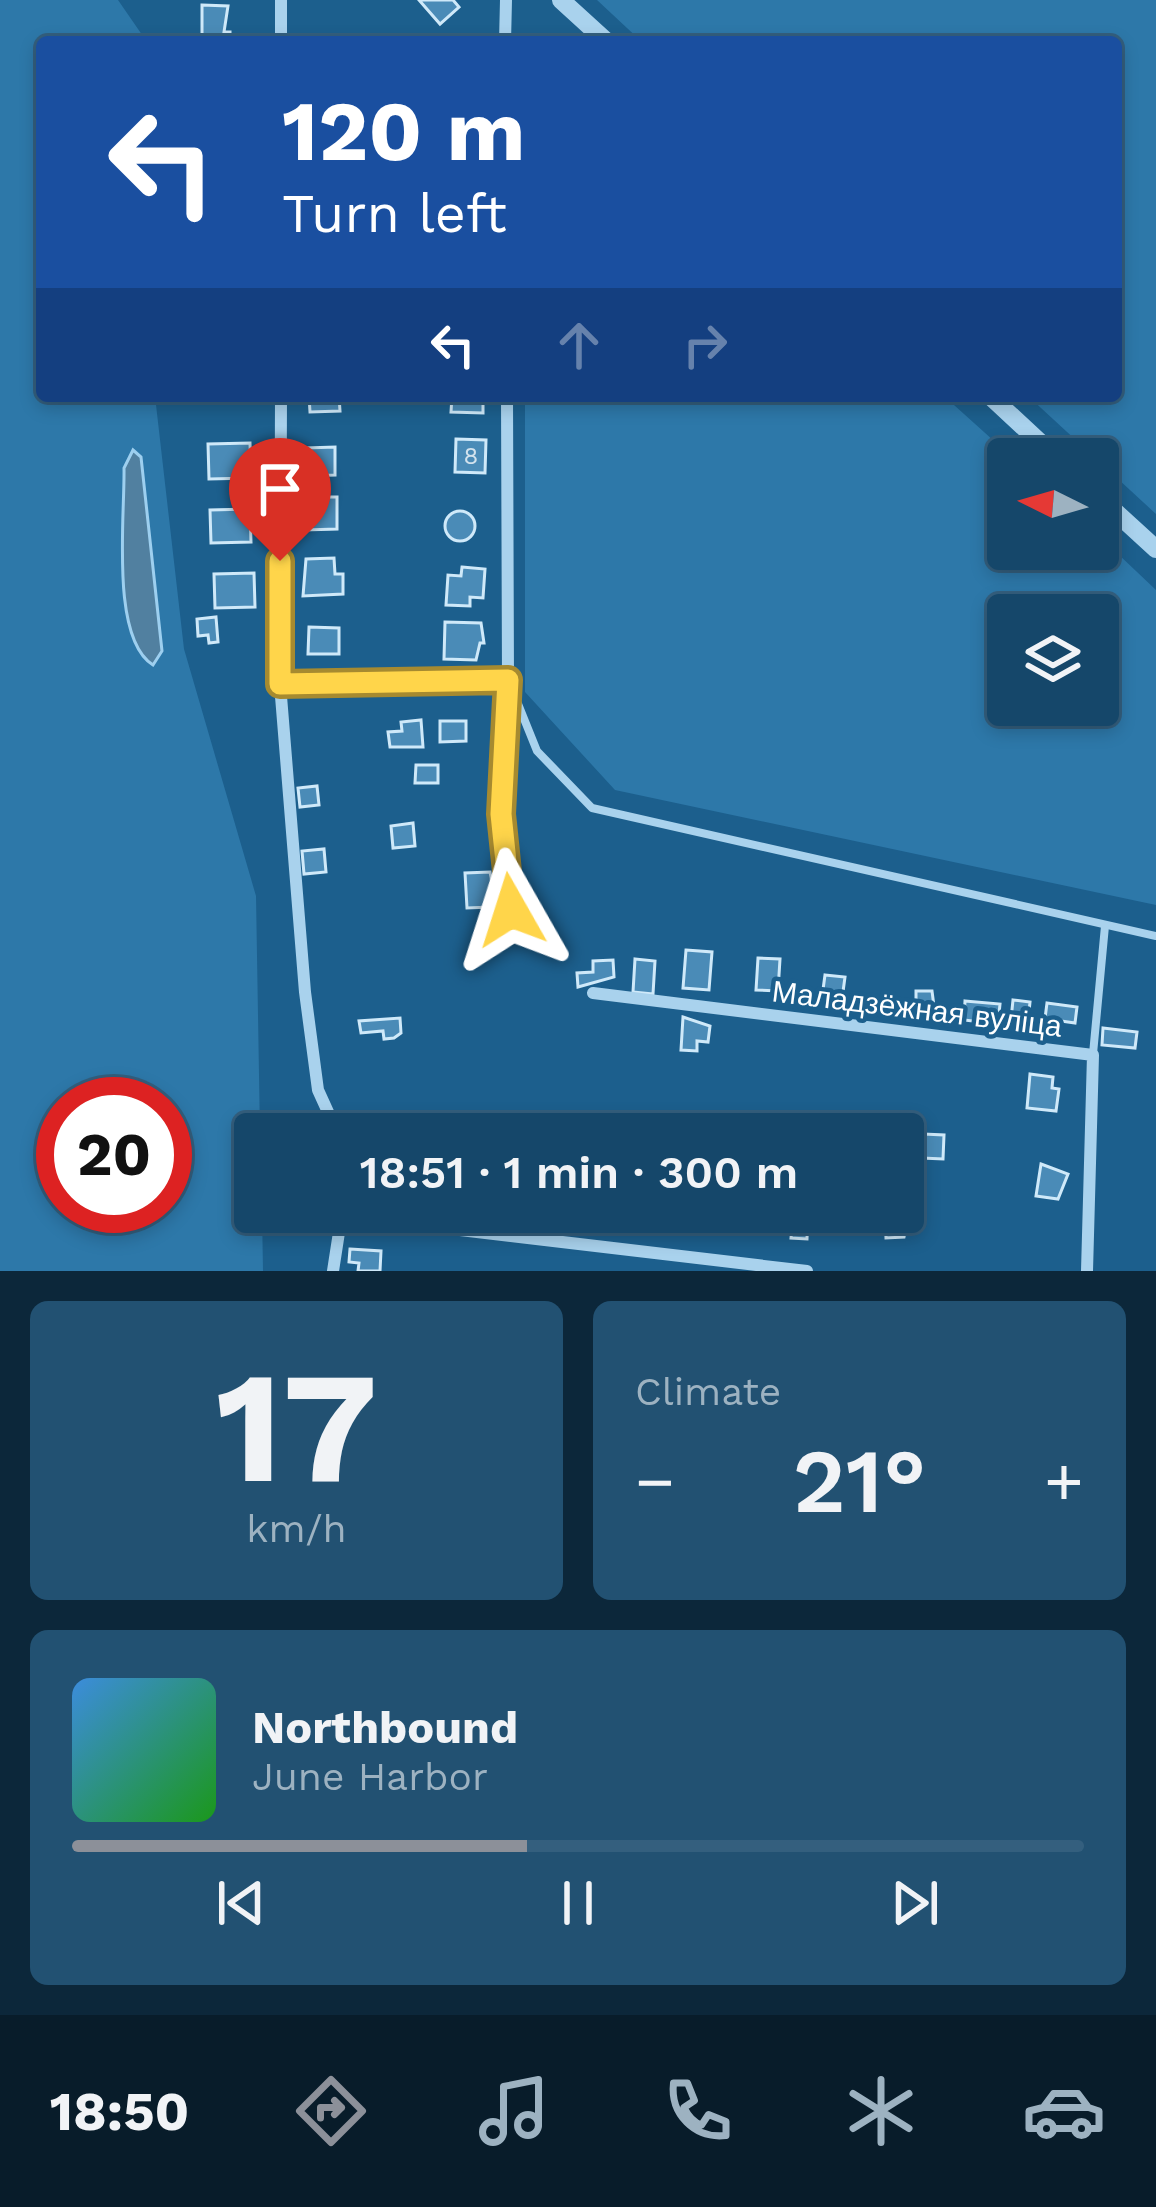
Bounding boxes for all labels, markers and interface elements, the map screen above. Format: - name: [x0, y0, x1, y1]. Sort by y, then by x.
- text: 120 m: [282, 82, 525, 180]
- icon: left: [84, 84, 240, 240]
- text: Turn left: [282, 182, 507, 245]
- icon: left: [420, 312, 486, 378]
- icon: ahead: [546, 312, 612, 378]
- icon: right: [672, 312, 738, 378]
- pin: [229, 438, 331, 561]
- north arrow: [987, 438, 1119, 570]
- map controls: [987, 438, 1119, 726]
- house number: 8: [464, 442, 478, 470]
- icon: arrive: [247, 456, 313, 522]
- button: layers: [987, 594, 1119, 726]
- position arrow: [448, 847, 574, 973]
- street label: Маладзёжная вуліца: [770, 973, 1064, 1044]
- speed limit sign: 20: [36, 1077, 192, 1233]
- text: 18:51 · 1 min · 300 m: [360, 1146, 798, 1199]
- text: 17: [215, 1336, 378, 1519]
- text: Climate: [635, 1369, 781, 1414]
- text: 21°: [792, 1428, 927, 1534]
- text: −: [635, 1443, 675, 1520]
- text: +: [1044, 1443, 1084, 1520]
- text: km/h: [246, 1506, 347, 1551]
- text: Northbound: [252, 1701, 518, 1754]
- text: June Harbor: [252, 1754, 488, 1799]
- icon: previous: [208, 1870, 274, 1936]
- icon: pause: [545, 1870, 611, 1936]
- icon: next: [882, 1870, 948, 1936]
- icon: directions: [289, 2069, 373, 2153]
- icon: music: [472, 2069, 556, 2153]
- icon: phone: [656, 2069, 740, 2153]
- icon: climate: [839, 2069, 923, 2153]
- icon: car: [1022, 2069, 1106, 2153]
- text: 18:50: [50, 2080, 189, 2143]

